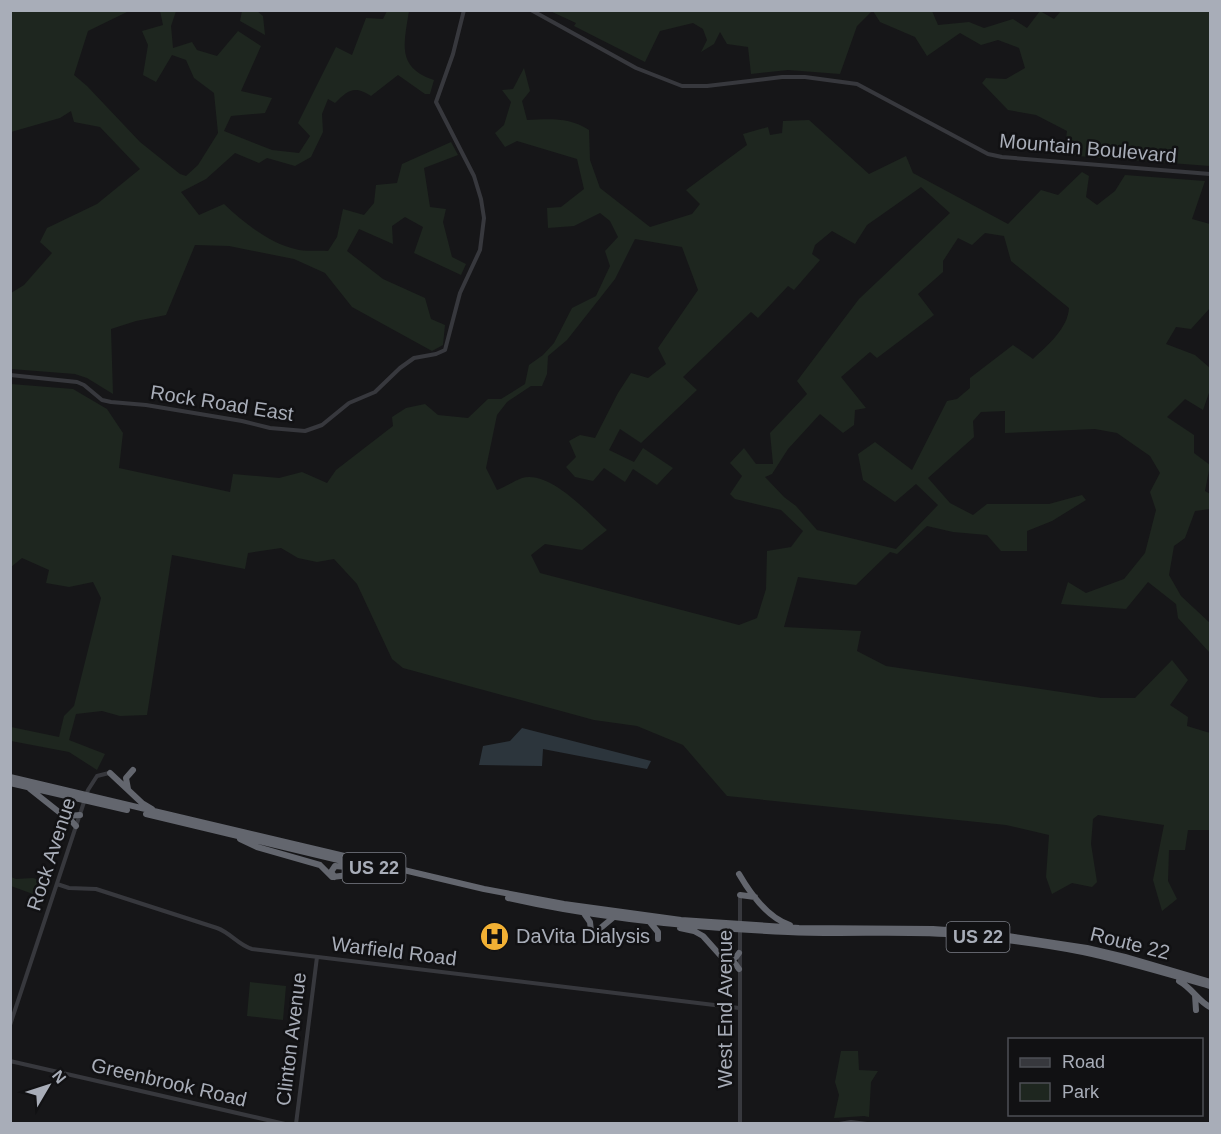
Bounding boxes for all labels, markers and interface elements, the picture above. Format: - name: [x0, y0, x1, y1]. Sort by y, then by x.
- street label: Mountain Boulevard: [998, 129, 1178, 167]
- street label: Rock Road East: [149, 381, 296, 425]
- street label: Rock Avenue: [22, 795, 80, 913]
- road number: US 22: [342, 853, 406, 883]
- hospital icon: DaVita Dialysis: [479, 920, 511, 952]
- road number: US 22: [946, 922, 1010, 952]
- street label: Route 22: [1088, 923, 1172, 963]
- place label: DaVita Dialysis: [516, 925, 650, 947]
- street label: West End Avenue: [714, 930, 736, 1088]
- street label: Warfield Road: [330, 932, 458, 970]
- street label: Clinton Avenue: [272, 971, 310, 1107]
- legend: [1008, 1038, 1203, 1116]
- text: Road: [1062, 1052, 1105, 1072]
- street label: Greenbrook Road: [89, 1053, 249, 1111]
- north arrow: [18, 1056, 78, 1116]
- text: N: [49, 1067, 70, 1087]
- text: Park: [1062, 1082, 1100, 1102]

